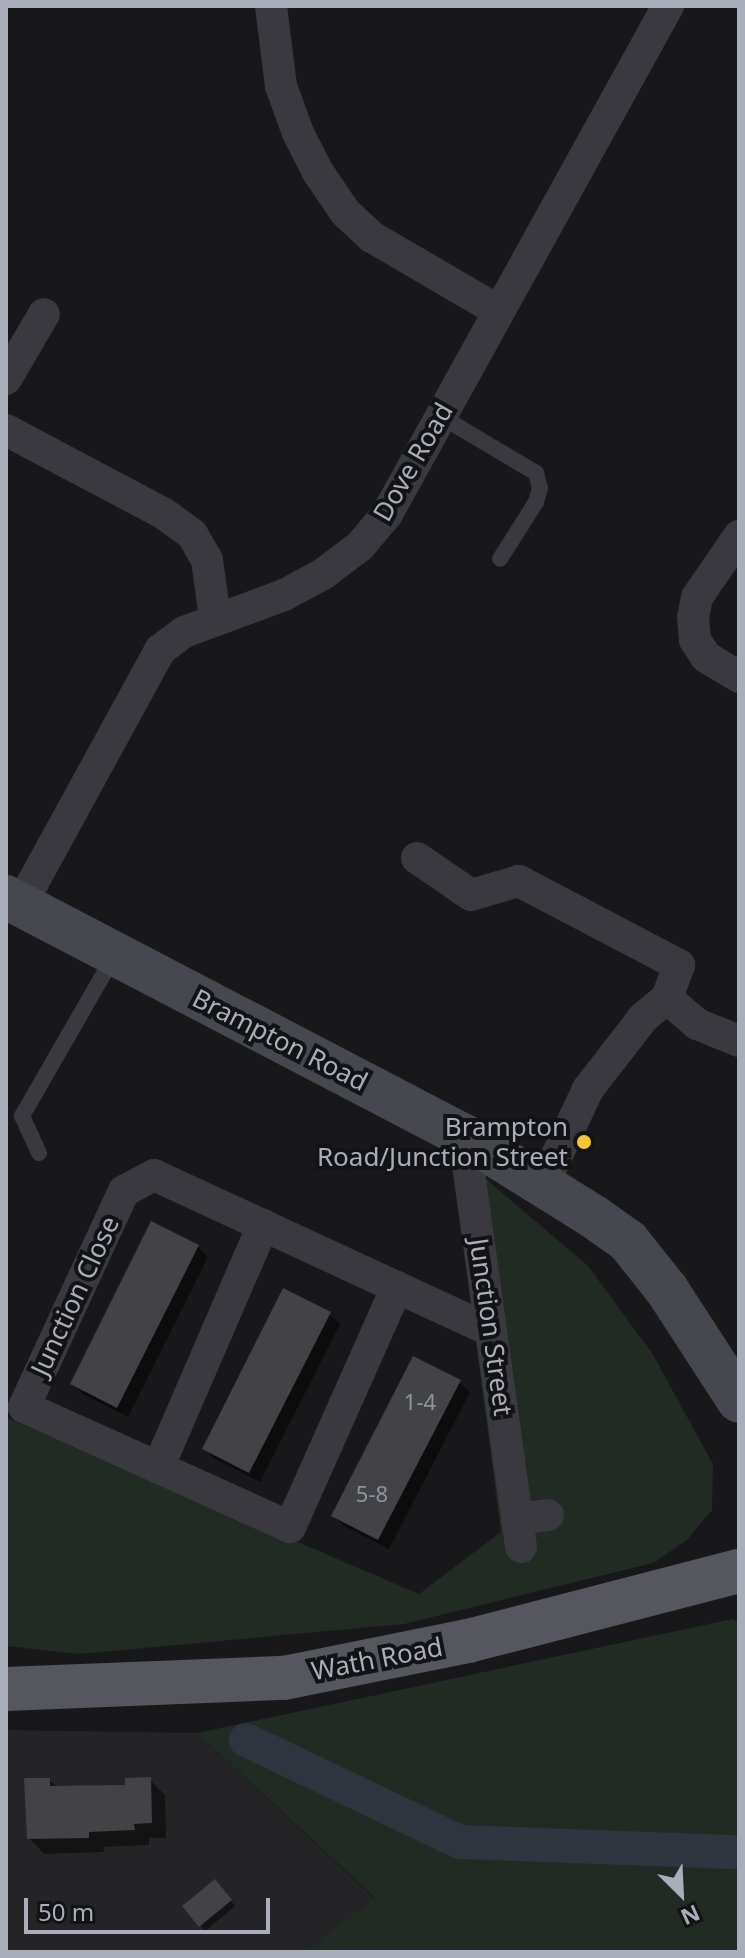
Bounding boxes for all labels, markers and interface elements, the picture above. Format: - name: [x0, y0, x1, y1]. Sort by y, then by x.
- street label: Dove Road: [367, 397, 459, 527]
- street label: Brampton Road: [187, 982, 373, 1098]
- place label: Brampton Road/Junction Street: [317, 1111, 568, 1172]
- marker: Brampton Road/Junction Street: [575, 1133, 593, 1151]
- street label: Junction Close: [24, 1211, 126, 1381]
- street label: Junction Street: [463, 1236, 519, 1418]
- house number: 1-4: [404, 1389, 436, 1415]
- house number: 5-8: [356, 1481, 388, 1507]
- street label: Wath Road: [309, 1631, 445, 1687]
- north arrow: [641, 1854, 721, 1934]
- scale bar: [28, 1882, 274, 1932]
- text: 50 m: [38, 1895, 94, 1928]
- text: N: [676, 1899, 705, 1933]

